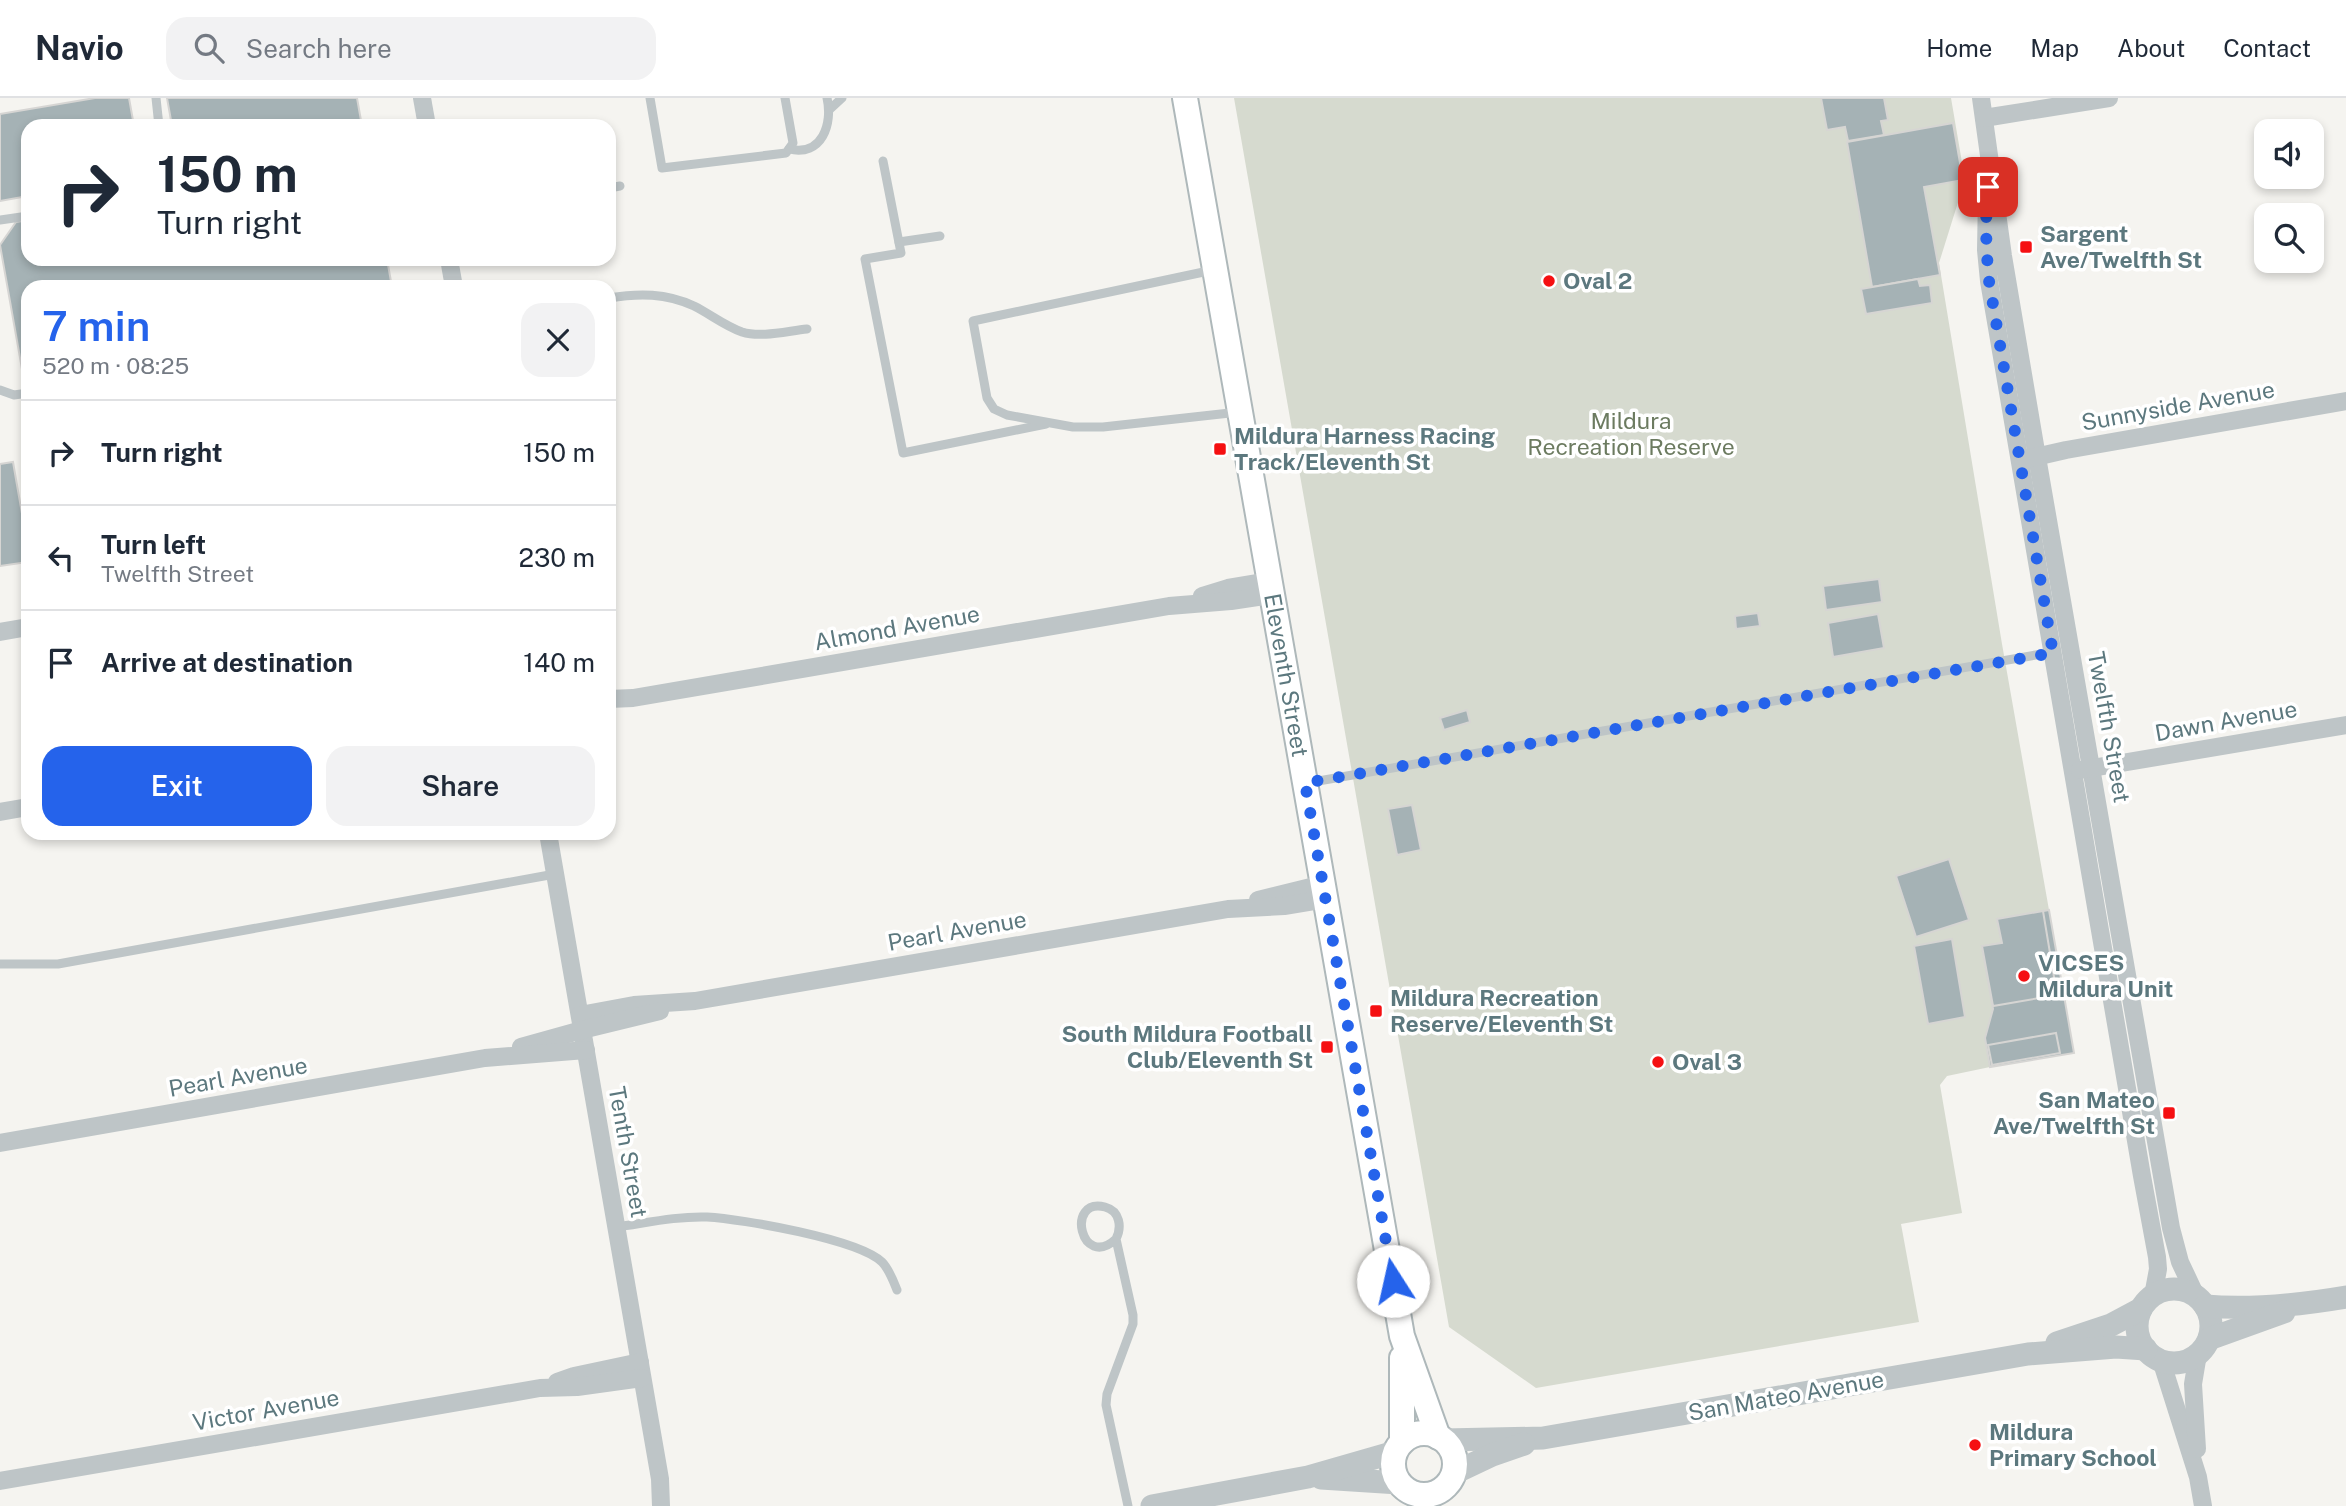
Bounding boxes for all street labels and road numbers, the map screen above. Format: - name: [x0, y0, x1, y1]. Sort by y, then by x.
- street label: Sunnyside Avenue: [2079, 375, 2277, 436]
- street label: Eleventh Street: [1259, 591, 1314, 759]
- street label: Almond Avenue: [812, 600, 982, 655]
- street label: Twelfth Street: [2083, 649, 2136, 805]
- street label: Dawn Avenue: [2153, 695, 2299, 746]
- street label: Pearl Avenue: [885, 905, 1028, 956]
- street label: Pearl Avenue: [166, 1051, 309, 1102]
- street label: Tenth Street: [604, 1084, 653, 1220]
- street label: San Mateo Avenue: [1686, 1365, 1886, 1426]
- street label: Victor Avenue: [191, 1383, 341, 1436]

